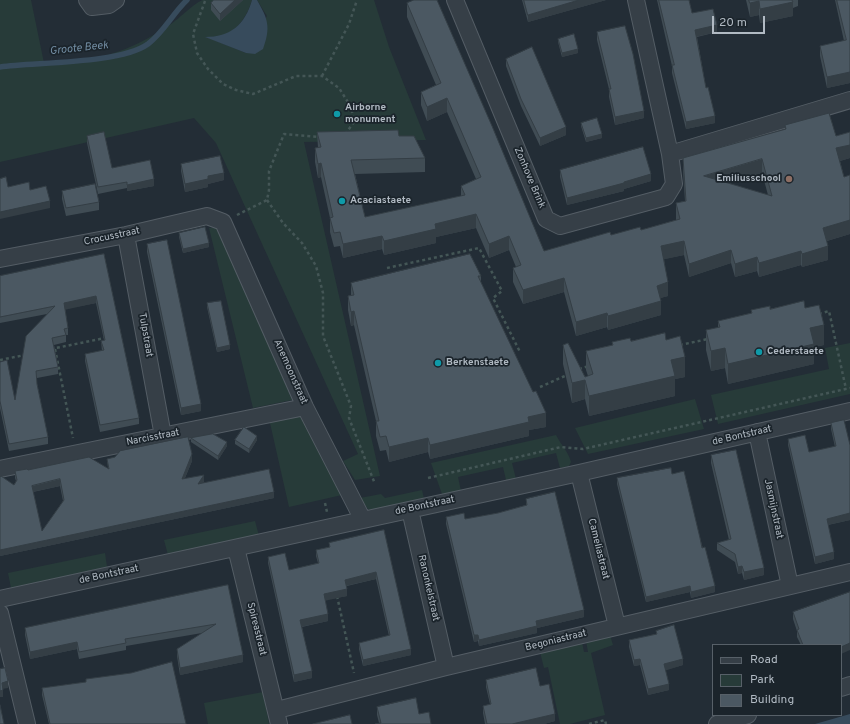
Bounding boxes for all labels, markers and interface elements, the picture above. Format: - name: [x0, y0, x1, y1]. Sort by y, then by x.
- scale bar: [714, 8, 767, 34]
- text: 20 m: [719, 15, 747, 31]
- water label: Groote Beek: [49, 39, 109, 59]
- place label: Airborne monument: [345, 102, 395, 126]
- marker: Airborne monument: [332, 109, 342, 119]
- street label: Zonhove Brink: [511, 146, 547, 210]
- place label: Emiliusschool: [716, 173, 781, 185]
- marker: Emiliusschool: [784, 174, 794, 184]
- place label: Acaciastaete: [350, 195, 411, 207]
- marker: Acaciastaete: [337, 196, 347, 206]
- street label: Crocusstraat: [83, 225, 141, 249]
- street label: Tulpstraat: [135, 312, 155, 358]
- street label: Anemoonstraat: [270, 338, 310, 406]
- place label: Cederstaete: [767, 346, 824, 358]
- marker: Cederstaete: [754, 347, 764, 357]
- place label: Berkenstaete: [446, 357, 509, 369]
- marker: Berkenstaete: [433, 358, 443, 368]
- street label: de Bontstraat: [711, 423, 773, 449]
- street label: Narcisstraat: [125, 427, 181, 449]
- street label: Jasmijnstraat: [761, 478, 785, 540]
- street label: de Bontstraat: [394, 494, 456, 518]
- street label: Cameliastraat: [585, 517, 611, 581]
- street label: Ranonkelstraat: [415, 554, 441, 622]
- street label: de Bontstraat: [78, 563, 140, 587]
- street label: Spireastraat: [244, 601, 268, 657]
- street label: Begoniastraat: [524, 628, 588, 654]
- legend: [712, 644, 842, 716]
- text: Road: [750, 652, 778, 668]
- text: Park: [750, 672, 775, 688]
- text: Building: [750, 692, 794, 708]

